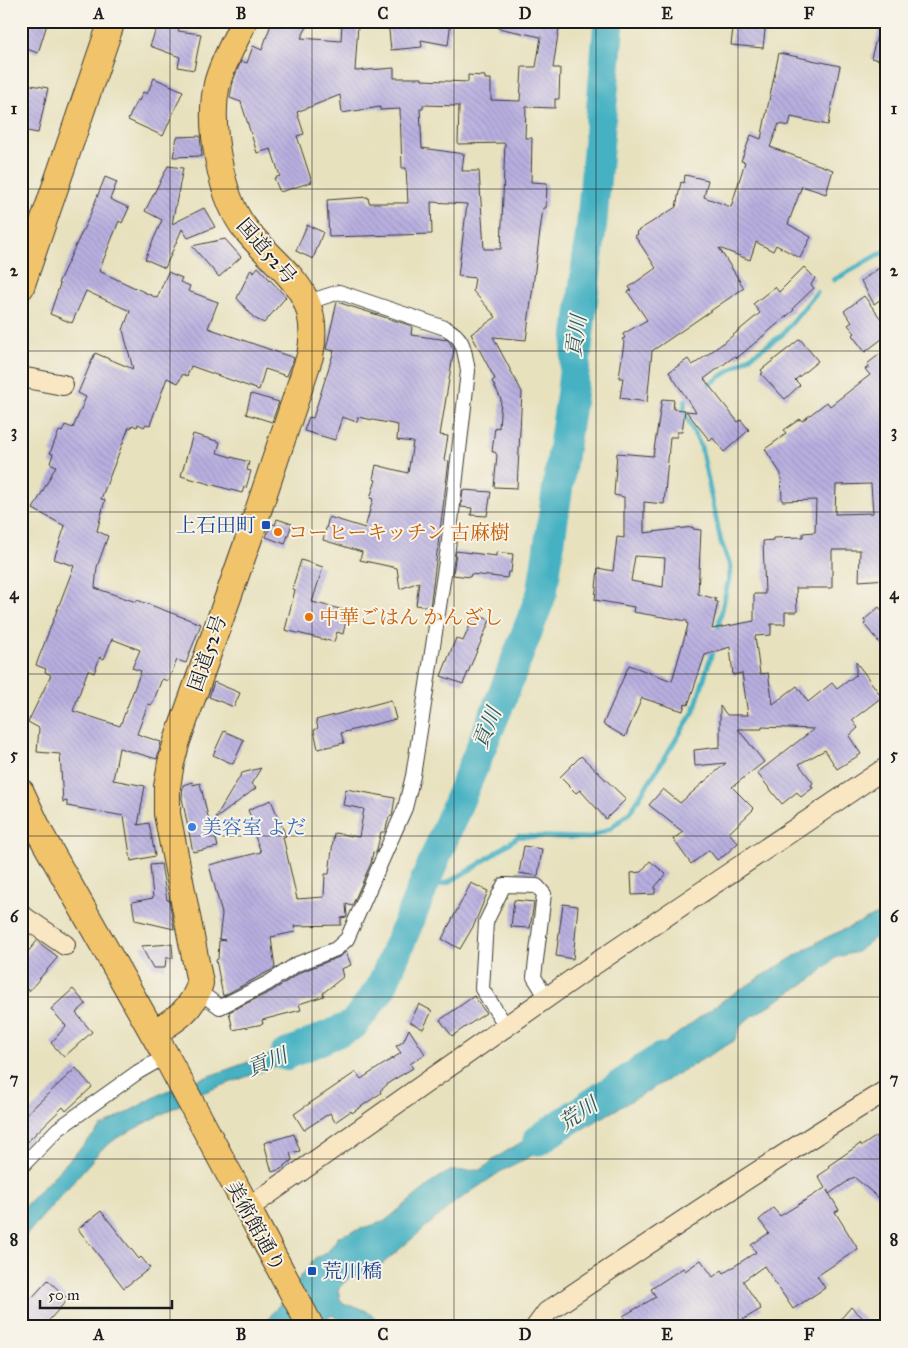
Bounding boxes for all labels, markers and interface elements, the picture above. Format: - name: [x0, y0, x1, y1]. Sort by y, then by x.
- text: A: [93, 4, 105, 23]
- text: B: [236, 4, 246, 23]
- text: C: [378, 4, 389, 23]
- text: D: [519, 4, 532, 23]
- text: E: [661, 4, 673, 23]
- text: F: [804, 4, 815, 23]
- text: 1: [11, 99, 18, 118]
- text: 1: [891, 99, 898, 118]
- street label: 国道52号: [232, 213, 302, 289]
- text: 2: [10, 261, 19, 280]
- text: 2: [890, 261, 899, 280]
- water label: 貢川: [560, 311, 592, 359]
- text: 3: [11, 422, 17, 442]
- text: 3: [891, 422, 897, 442]
- place label: 上石田町: [176, 513, 256, 537]
- marker: 上石田町: [260, 519, 272, 531]
- place label: コーヒーキッチン 古麻樹: [288, 520, 510, 544]
- marker: コーヒーキッチン 古麻樹: [272, 526, 284, 538]
- text: 4: [10, 584, 20, 604]
- text: 4: [890, 584, 900, 604]
- place label: 中華ごはん かんざし: [319, 605, 503, 629]
- marker: 中華ごはん かんざし: [303, 611, 315, 623]
- street label: 国道52号: [183, 612, 231, 694]
- water label: 貢川: [467, 702, 508, 752]
- text: 5: [10, 745, 18, 764]
- text: 5: [890, 745, 898, 764]
- place label: 美容室 よだ: [202, 815, 306, 839]
- marker: 美容室 よだ: [186, 821, 198, 833]
- text: 6: [10, 907, 19, 926]
- text: 6: [890, 907, 899, 926]
- water label: 貢川: [243, 1041, 293, 1082]
- text: 7: [10, 1069, 19, 1088]
- text: 7: [890, 1069, 899, 1088]
- water label: 荒川: [553, 1090, 604, 1137]
- street label: 美術館通り: [221, 1176, 291, 1276]
- text: 8: [10, 1230, 18, 1249]
- text: 8: [890, 1230, 898, 1249]
- place label: 荒川橋: [322, 1259, 382, 1283]
- marker: 荒川橋: [306, 1265, 318, 1277]
- scale bar: [40, 1278, 172, 1310]
- text: 50 m: [48, 1286, 80, 1304]
- text: A: [93, 1325, 105, 1344]
- text: B: [236, 1325, 246, 1344]
- text: C: [378, 1325, 389, 1344]
- text: D: [519, 1325, 532, 1344]
- text: E: [661, 1325, 673, 1344]
- text: F: [804, 1325, 815, 1344]

